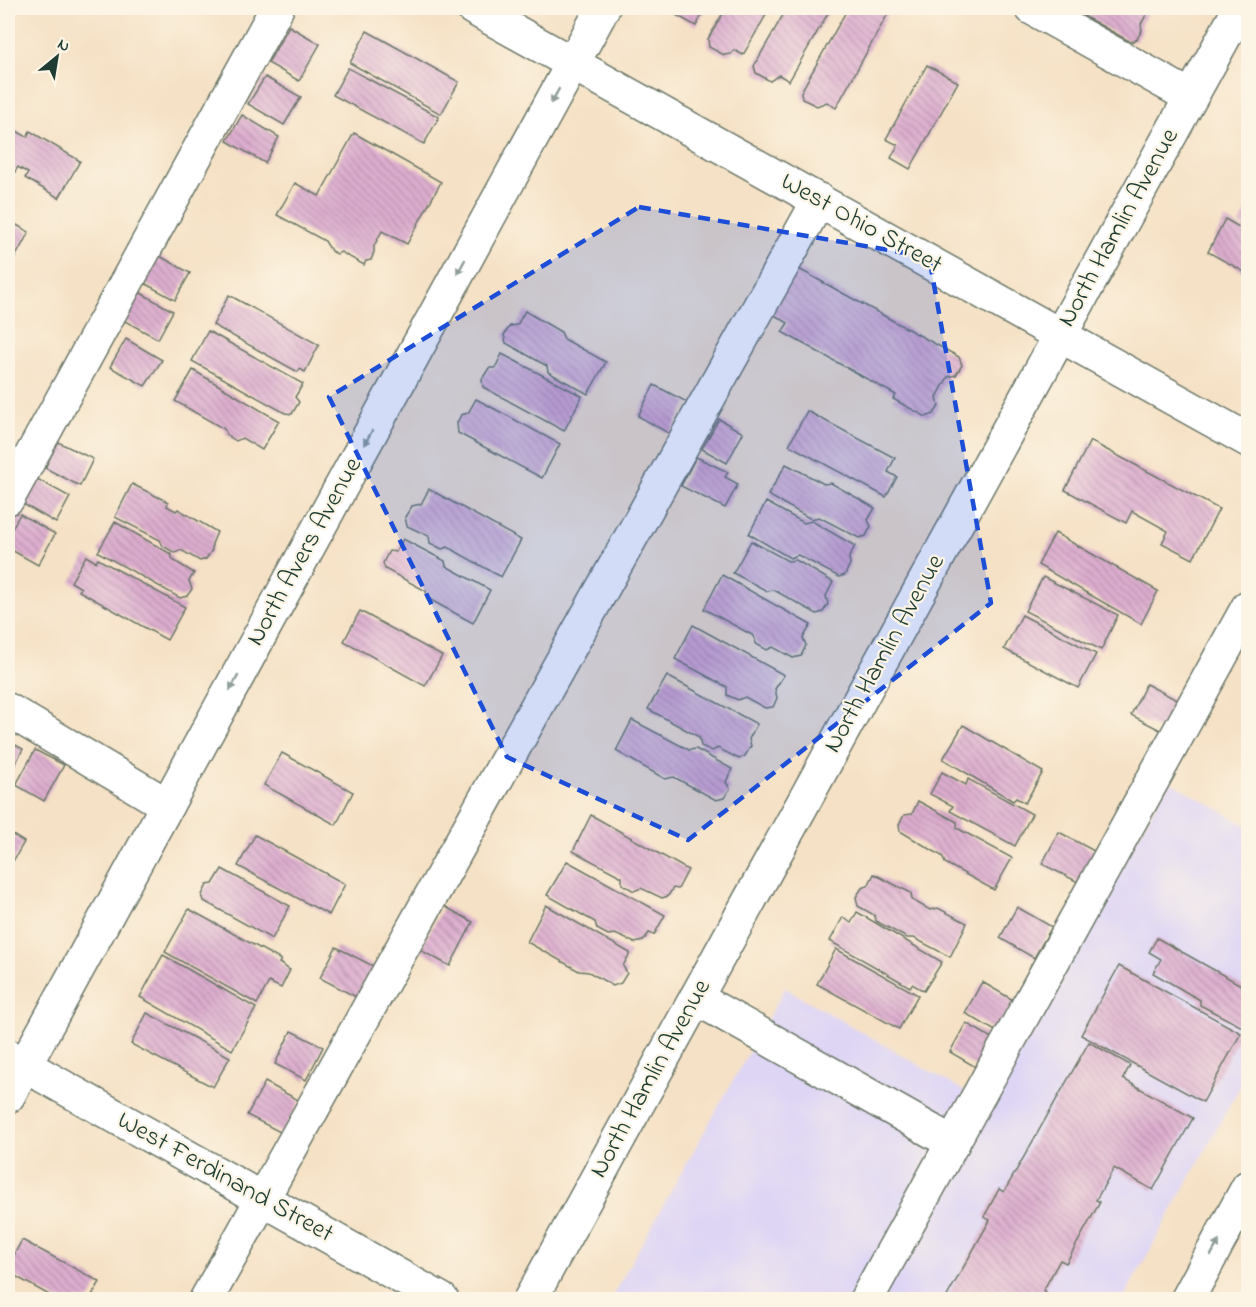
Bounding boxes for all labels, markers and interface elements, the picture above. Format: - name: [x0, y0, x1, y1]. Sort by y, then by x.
- north arrow: [27, 27, 87, 87]
- text: N: [53, 33, 74, 59]
- one-way arrow: [550, 87, 560, 104]
- street label: North Hamlin Avenue: [1049, 121, 1190, 334]
- street label: West Ohio Street: [773, 164, 949, 284]
- one-way arrow: [456, 259, 466, 276]
- one-way arrow: [363, 430, 373, 447]
- street label: North Avers Avenue: [237, 450, 373, 653]
- street label: North Hamlin Avenue: [815, 547, 956, 760]
- one-way arrow: [229, 675, 239, 692]
- street label: North Hamlin Avenue: [581, 972, 722, 1185]
- street label: West Ferdinand Street: [110, 1103, 340, 1254]
- one-way arrow: [1210, 1239, 1220, 1256]

